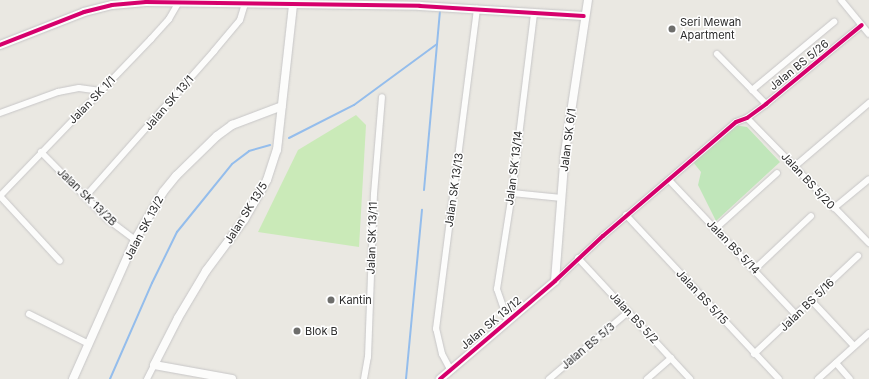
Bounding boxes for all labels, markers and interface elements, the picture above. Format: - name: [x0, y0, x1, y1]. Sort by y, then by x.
- place label: Seri Mewah Apartment: [680, 16, 741, 42]
- marker: Seri Mewah Apartment: [667, 24, 677, 34]
- street label: Jalan BS 5/26: [767, 37, 831, 93]
- street label: Jalan SK 1/1: [66, 73, 118, 127]
- street label: Jalan SK 13/1: [142, 73, 196, 133]
- street label: Jalan SK 6/1: [558, 108, 578, 172]
- street label: Jalan SK 13/14: [503, 130, 525, 206]
- street label: Jalan BS 5/20: [778, 150, 838, 212]
- street label: Jalan SK 13/13: [442, 152, 466, 228]
- street label: Jalan SK 13/2B: [55, 165, 119, 229]
- street label: Jalan SK 13/5: [222, 180, 270, 246]
- street label: Jalan SK 13/2: [122, 194, 166, 262]
- street label: Jalan SK 13/11: [364, 201, 380, 275]
- street label: Jalan BS 5/14: [704, 217, 762, 277]
- street label: Jalan BS 5/15: [673, 267, 731, 327]
- street label: Jalan BS 5/16: [777, 276, 837, 334]
- street label: Jalan BS 5/2: [607, 290, 661, 346]
- place label: Kantin: [339, 293, 372, 307]
- street label: Jalan SK 13/12: [458, 294, 524, 352]
- marker: Kantin: [326, 295, 336, 305]
- street label: Jalan BS 5/3: [559, 320, 617, 372]
- place label: Blok B: [305, 324, 338, 338]
- marker: Blok B: [292, 326, 302, 336]

